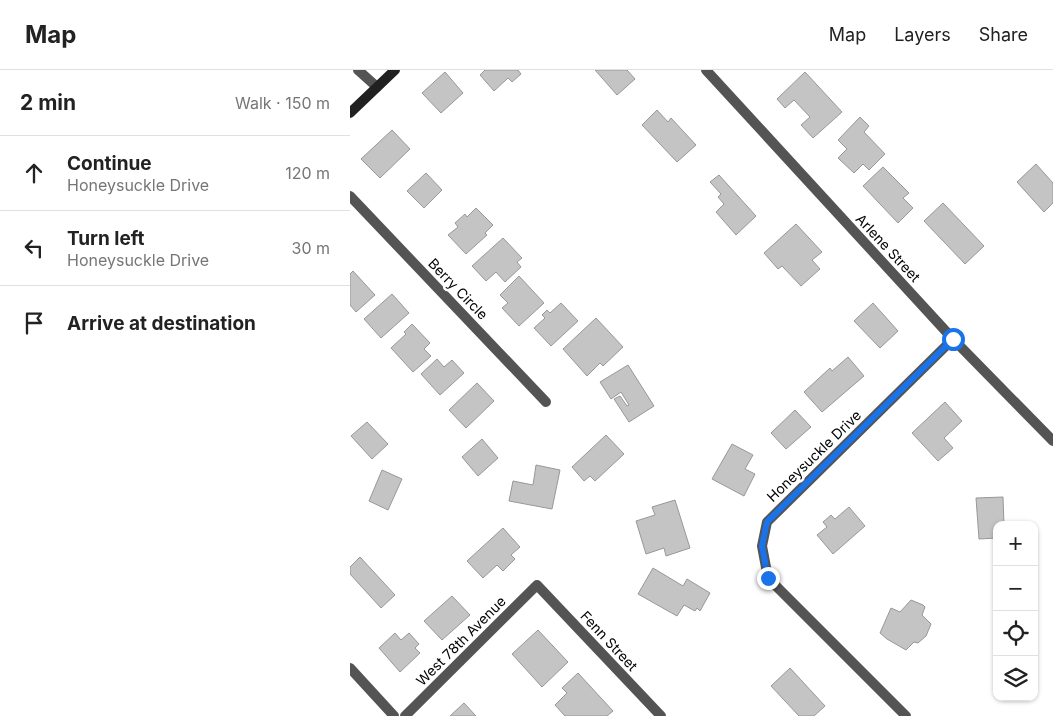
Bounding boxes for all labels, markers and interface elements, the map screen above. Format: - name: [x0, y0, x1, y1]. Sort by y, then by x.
- text: Map: [25, 20, 76, 49]
- text: Map: [829, 24, 866, 45]
- text: Layers: [894, 24, 951, 45]
- text: Share: [979, 24, 1028, 45]
- text: 2 min: [20, 90, 76, 115]
- text: Walk · 150 m: [235, 93, 330, 113]
- text: Continue: [67, 152, 152, 175]
- icon: ahead: [20, 159, 48, 187]
- text: 120 m: [285, 163, 330, 183]
- text: Honeysuckle Drive: [67, 175, 209, 195]
- street label: Arlene Street: [853, 210, 924, 285]
- text: Turn left: [67, 227, 145, 250]
- icon: left: [20, 234, 48, 262]
- text: 30 m: [292, 238, 330, 258]
- text: Honeysuckle Drive: [67, 250, 209, 270]
- street label: Berry Circle: [425, 255, 492, 323]
- icon: arrive: [20, 309, 48, 337]
- text: Arrive at destination: [67, 312, 256, 335]
- route start: [942, 328, 965, 351]
- street label: Honeysuckle Drive: [763, 406, 864, 505]
- map controls: [993, 521, 1038, 701]
- button: +: [993, 521, 1038, 566]
- button: −: [993, 566, 1038, 611]
- route end: [757, 567, 780, 590]
- street label: West 78th Avenue: [412, 592, 509, 689]
- street label: Fenn Street: [577, 607, 642, 675]
- button: locate: [993, 611, 1038, 656]
- button: layers: [993, 656, 1038, 701]

